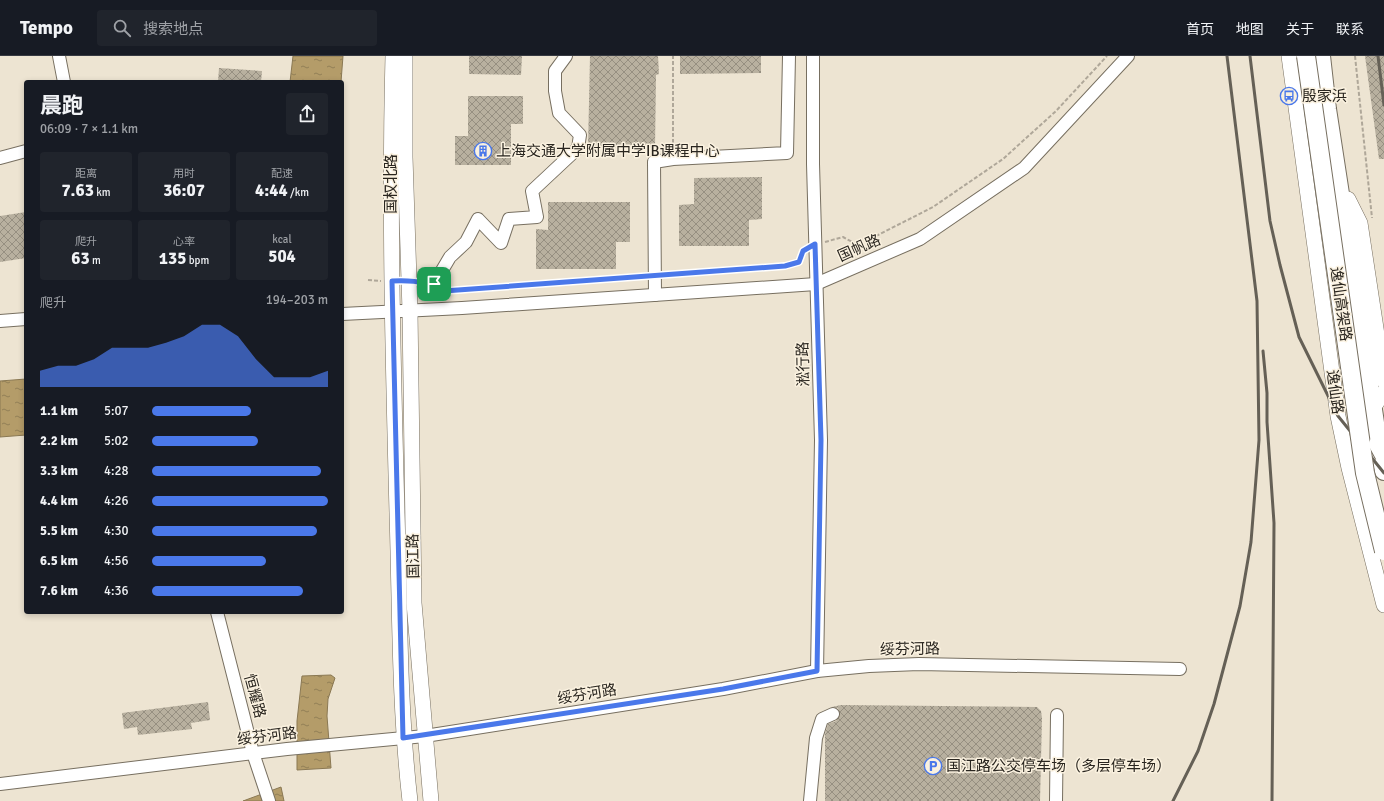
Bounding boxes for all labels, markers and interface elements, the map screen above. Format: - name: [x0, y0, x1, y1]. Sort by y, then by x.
- search box: [97, 10, 377, 46]
- text: Tempo: [20, 16, 73, 40]
- icon: search: [111, 17, 133, 39]
- text: 搜索地点: [143, 20, 203, 38]
- text: 首页: [1186, 21, 1214, 38]
- text: 地图: [1236, 21, 1264, 38]
- text: 关于: [1286, 21, 1314, 38]
- text: 联系: [1336, 21, 1364, 38]
- bus stop icon: 殷家浜: [1279, 86, 1299, 106]
- place label: 殷家浜: [1302, 87, 1347, 105]
- text: 晨跑: [40, 92, 84, 119]
- button: share: [286, 93, 328, 135]
- text: 06:09 · 7 × 1.1 km: [40, 121, 138, 137]
- building icon: 上海交通大学附属中学IB课程中心: [473, 141, 493, 161]
- place label: 上海交通大学附属中学IB课程中心: [496, 142, 719, 160]
- street label: 国权北路: [382, 154, 400, 214]
- text: 距离: [75, 167, 97, 180]
- text: 用时: [173, 167, 195, 180]
- text: 配速: [271, 167, 293, 180]
- text: 7.63: [61, 180, 94, 201]
- text: 36:07: [163, 180, 205, 201]
- text: 4:44: [255, 180, 288, 201]
- text: km: [94, 186, 111, 199]
- text: /km: [288, 186, 309, 199]
- street label: 国帆路: [835, 231, 883, 265]
- text: kcal: [272, 233, 292, 246]
- text: 爬升: [75, 235, 97, 248]
- text: 心率: [173, 235, 195, 248]
- text: 504: [268, 246, 296, 267]
- text: 63: [71, 248, 90, 269]
- text: 135: [159, 248, 186, 269]
- text: m: [90, 254, 101, 267]
- text: bpm: [186, 254, 209, 267]
- street label: 逸仙高架路: [1327, 266, 1355, 342]
- pin: [417, 267, 451, 301]
- icon: arrive: [423, 273, 445, 295]
- text: 194–203 m: [266, 292, 328, 308]
- text: 爬升: [40, 295, 66, 311]
- street label: 淞行路: [794, 341, 812, 387]
- street label: 逸仙路: [1323, 368, 1347, 416]
- text: 1.1 km: [40, 403, 78, 419]
- text: 5:07: [104, 403, 129, 419]
- text: 2.2 km: [40, 433, 78, 449]
- text: 5:02: [104, 433, 129, 449]
- text: 3.3 km: [40, 463, 78, 479]
- text: 4:28: [104, 463, 129, 479]
- text: 4.4 km: [40, 493, 78, 509]
- text: 4:26: [104, 493, 129, 509]
- text: 5.5 km: [40, 523, 78, 539]
- text: 4:30: [104, 523, 129, 539]
- street label: 国江路: [404, 533, 422, 579]
- text: 6.5 km: [40, 553, 78, 569]
- text: 4:56: [104, 553, 129, 569]
- text: 7.6 km: [40, 583, 78, 599]
- text: 4:36: [104, 583, 129, 599]
- street label: 绥芬河路: [880, 639, 940, 659]
- street label: 恒耀路: [240, 672, 270, 720]
- street label: 绥芬河路: [556, 680, 618, 708]
- street label: 绥芬河路: [236, 723, 298, 749]
- parking icon: 国江路公交停车场（多层停车场）: [923, 756, 943, 776]
- place label: 国江路公交停车场（多层停车场）: [946, 757, 1171, 775]

